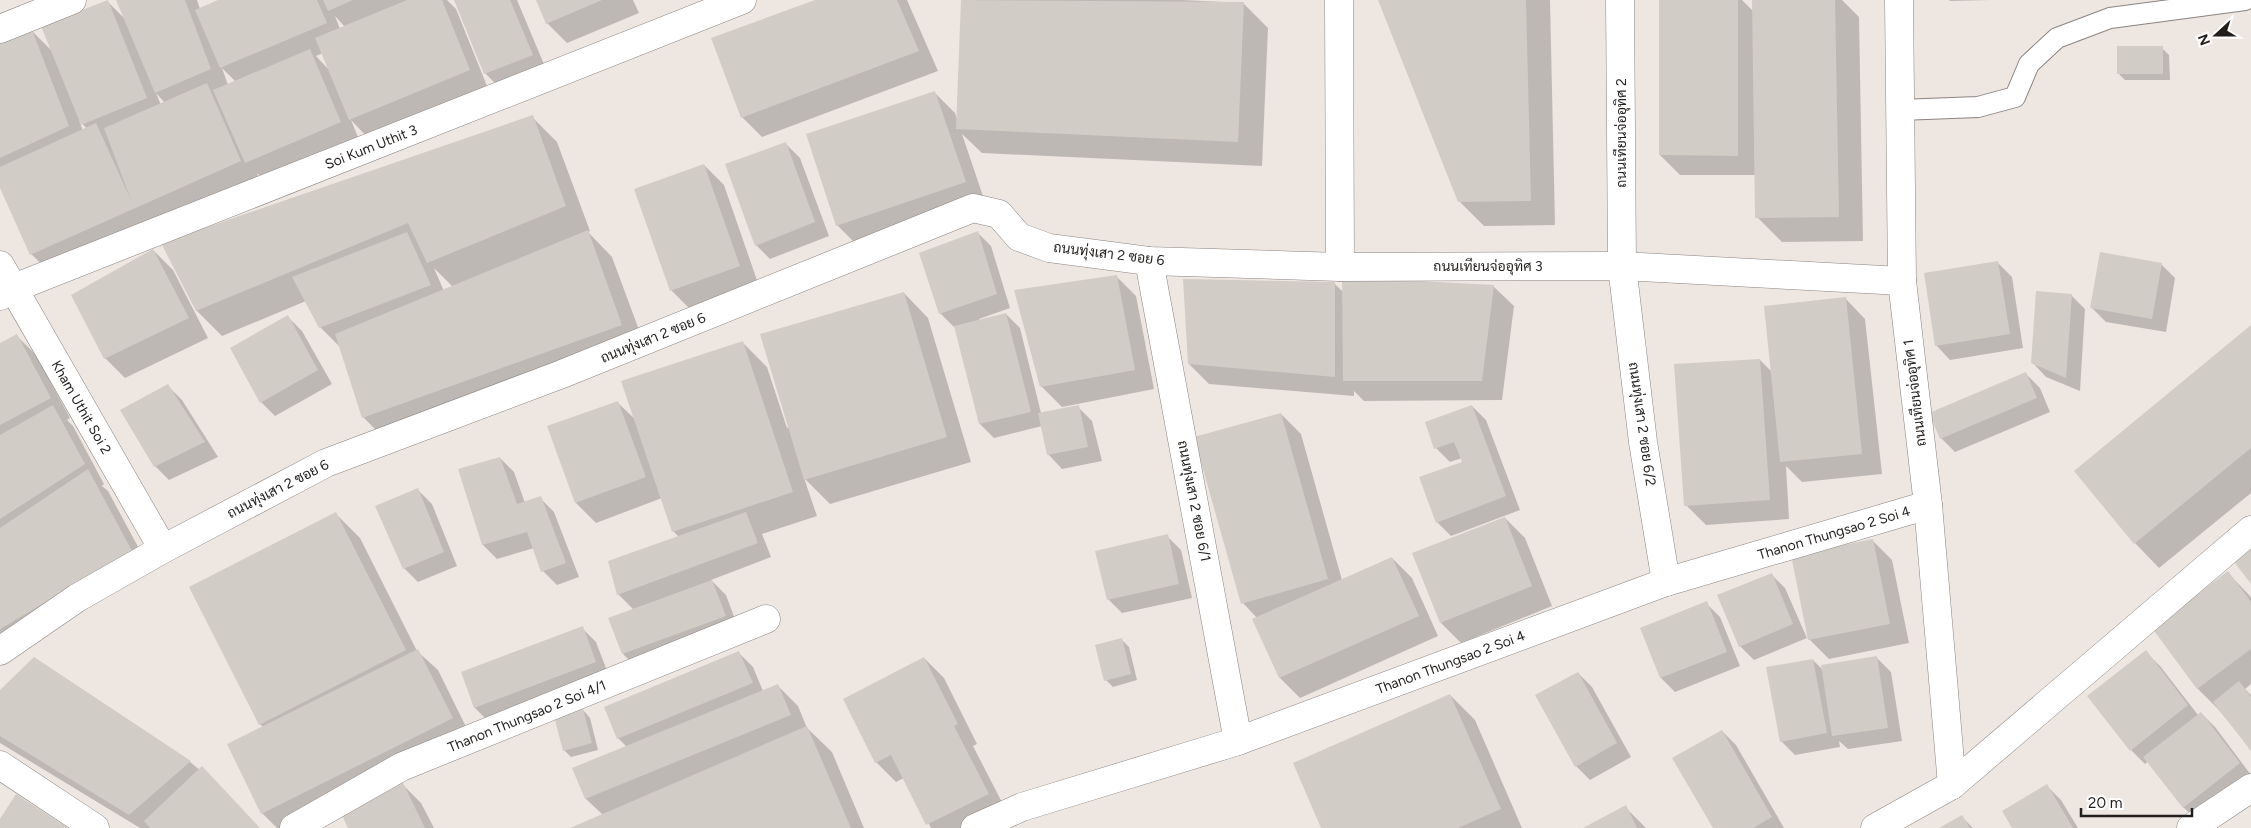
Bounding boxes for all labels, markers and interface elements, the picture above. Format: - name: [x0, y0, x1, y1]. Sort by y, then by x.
- north arrow: [2191, 10, 2241, 60]
- text: N: [2194, 31, 2214, 48]
- street label: ถนนเทียนจ่ออุทิศ 2: [1612, 78, 1631, 188]
- street label: Soi Kum Uthit 3: [322, 121, 420, 173]
- street label: ถนนทุ่งเสา 2 ซอย 6: [1052, 239, 1166, 270]
- street label: ถนนเทียนจ่ออุทิศ 3: [1433, 257, 1543, 276]
- street label: ถนนทุ่งเสา 2 ซอย 6: [598, 309, 708, 368]
- street label: ถนนเทียนจ่ออุทิศ 1: [1899, 338, 1931, 448]
- street label: Kham Uthit Soi 2: [48, 357, 115, 457]
- street label: ถนนทุ่งเสา 2 ซอย 6/2: [1624, 361, 1659, 487]
- street label: ถนนทุ่งเสา 2 ซอย 6/1: [1173, 439, 1214, 563]
- street label: ถนนทุ่งเสา 2 ซอย 6: [224, 456, 332, 523]
- street label: Thanon Thungsao 2 Soi 4: [1756, 502, 1912, 563]
- street label: Thanon Thungsao 2 Soi 4: [1373, 626, 1528, 698]
- street label: Thanon Thungsao 2 Soi 4/1: [445, 676, 609, 756]
- scale bar: [2081, 786, 2192, 818]
- text: 20 m: [2088, 794, 2122, 812]

